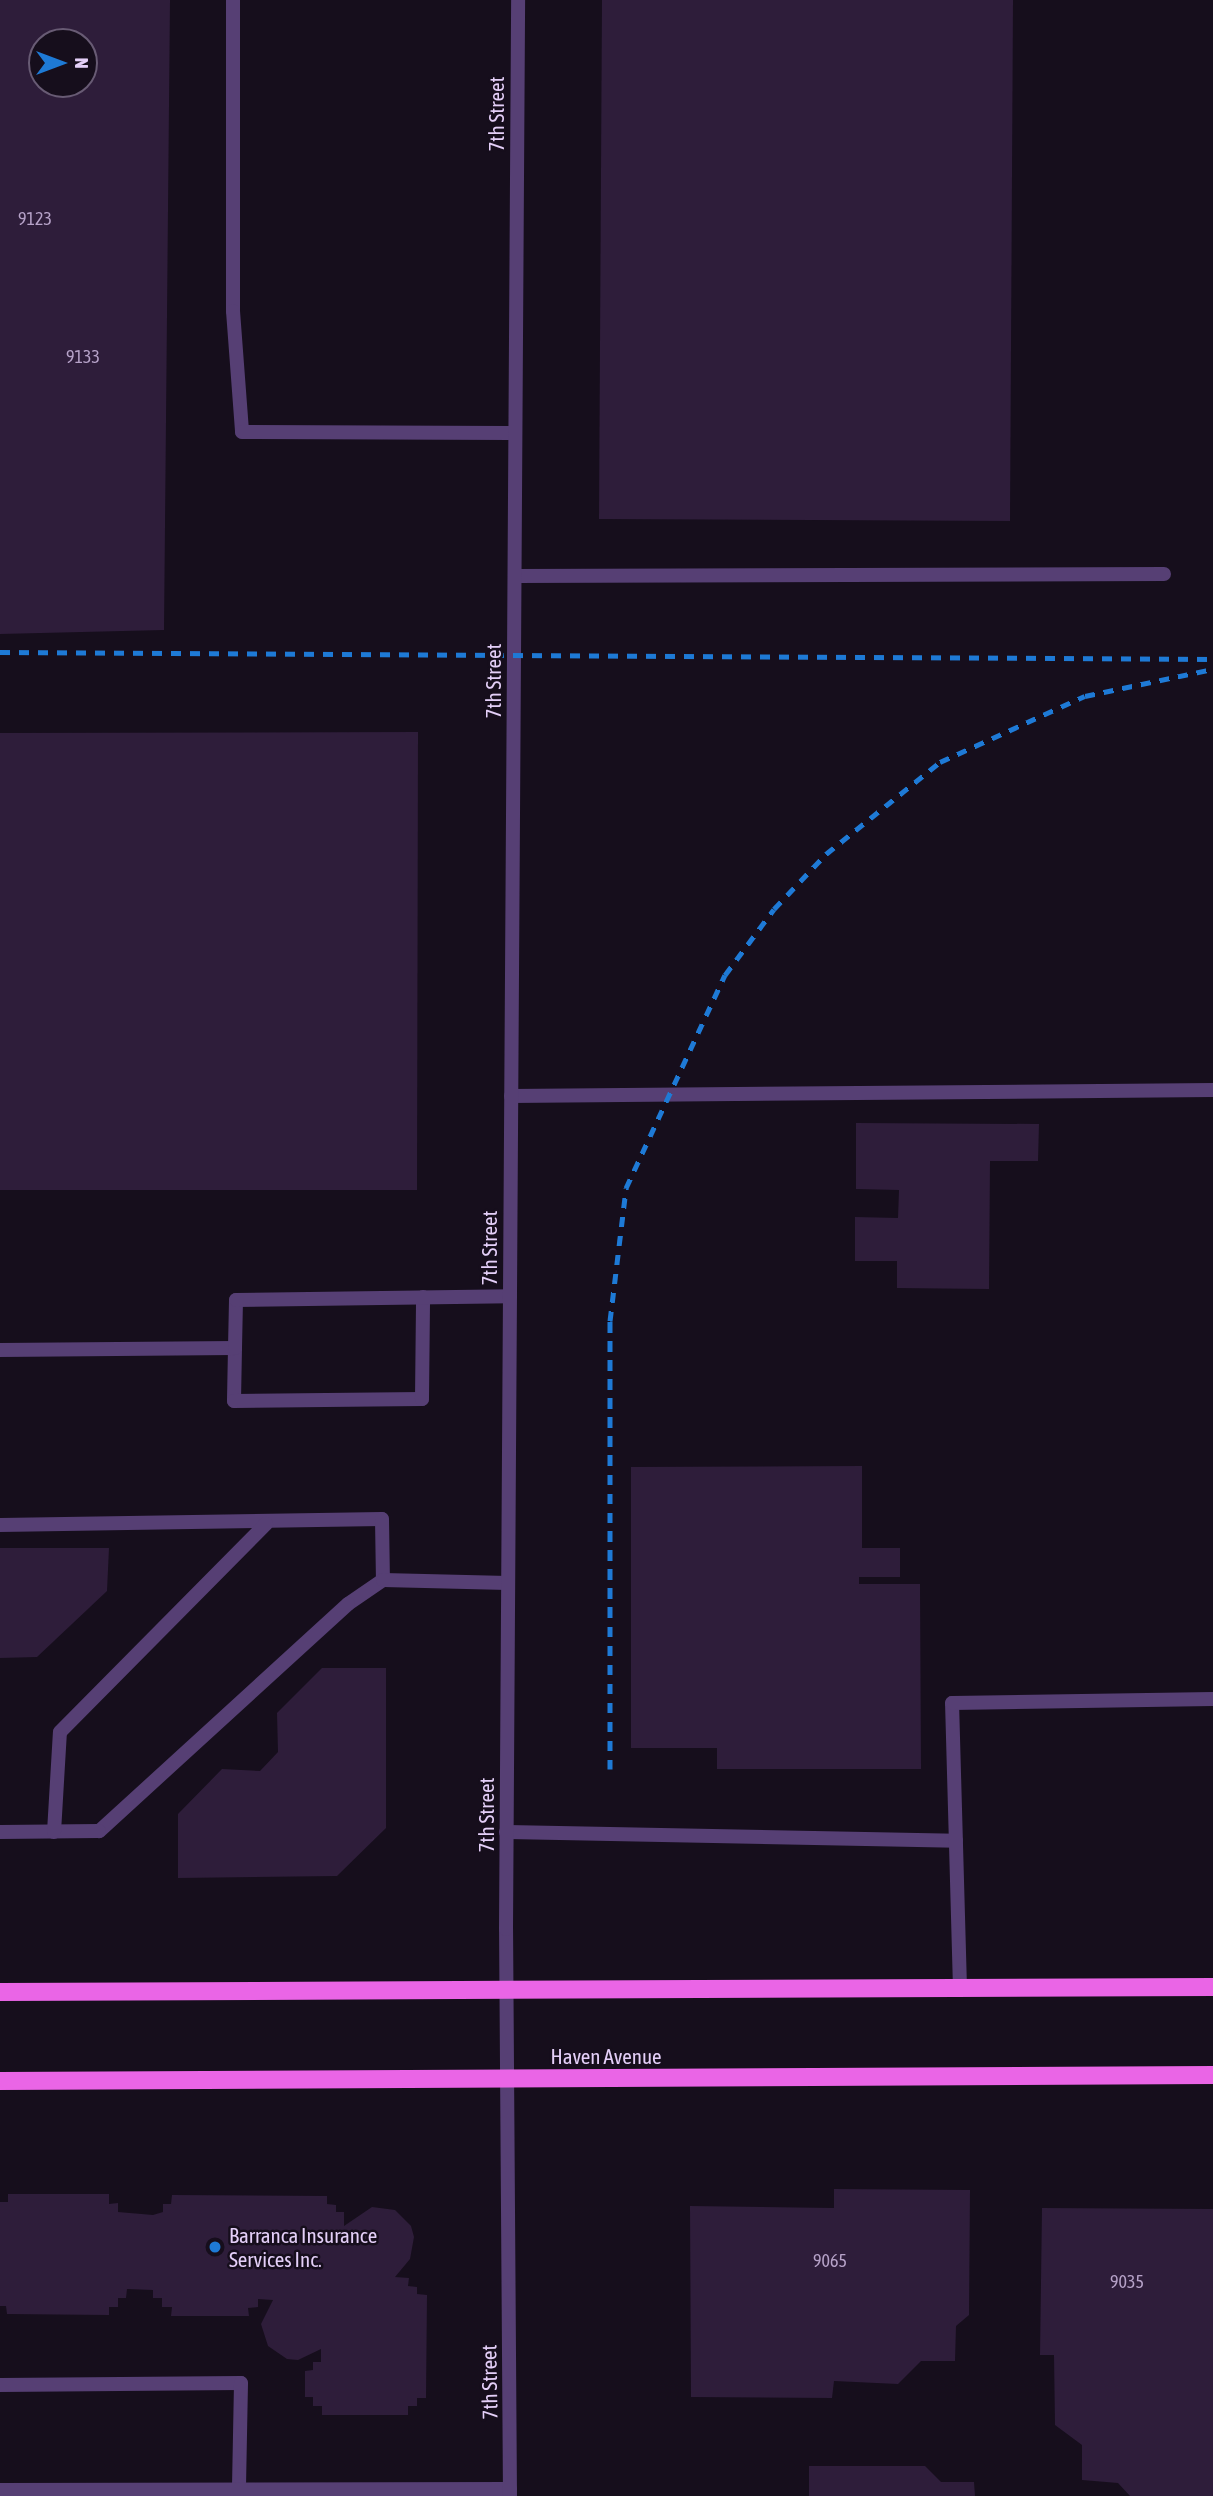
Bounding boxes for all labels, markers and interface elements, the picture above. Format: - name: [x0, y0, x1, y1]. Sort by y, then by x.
- north arrow: [28, 28, 98, 98]
- text: N: [71, 57, 93, 69]
- street label: 7th Street: [483, 76, 509, 152]
- house number: 9123: [18, 208, 52, 230]
- house number: 9133: [66, 346, 100, 368]
- street label: 7th Street: [480, 643, 506, 719]
- street label: 7th Street: [476, 1210, 502, 1286]
- street label: 7th Street: [473, 1777, 499, 1853]
- street label: Haven Avenue: [550, 2043, 662, 2069]
- place label: Barranca Insurance Services Inc.: [229, 2222, 377, 2272]
- marker: Barranca Insurance Services Inc.: [207, 2239, 223, 2255]
- house number: 9065: [813, 2250, 847, 2272]
- house number: 9035: [1110, 2271, 1144, 2293]
- street label: 7th Street: [476, 2344, 502, 2420]

